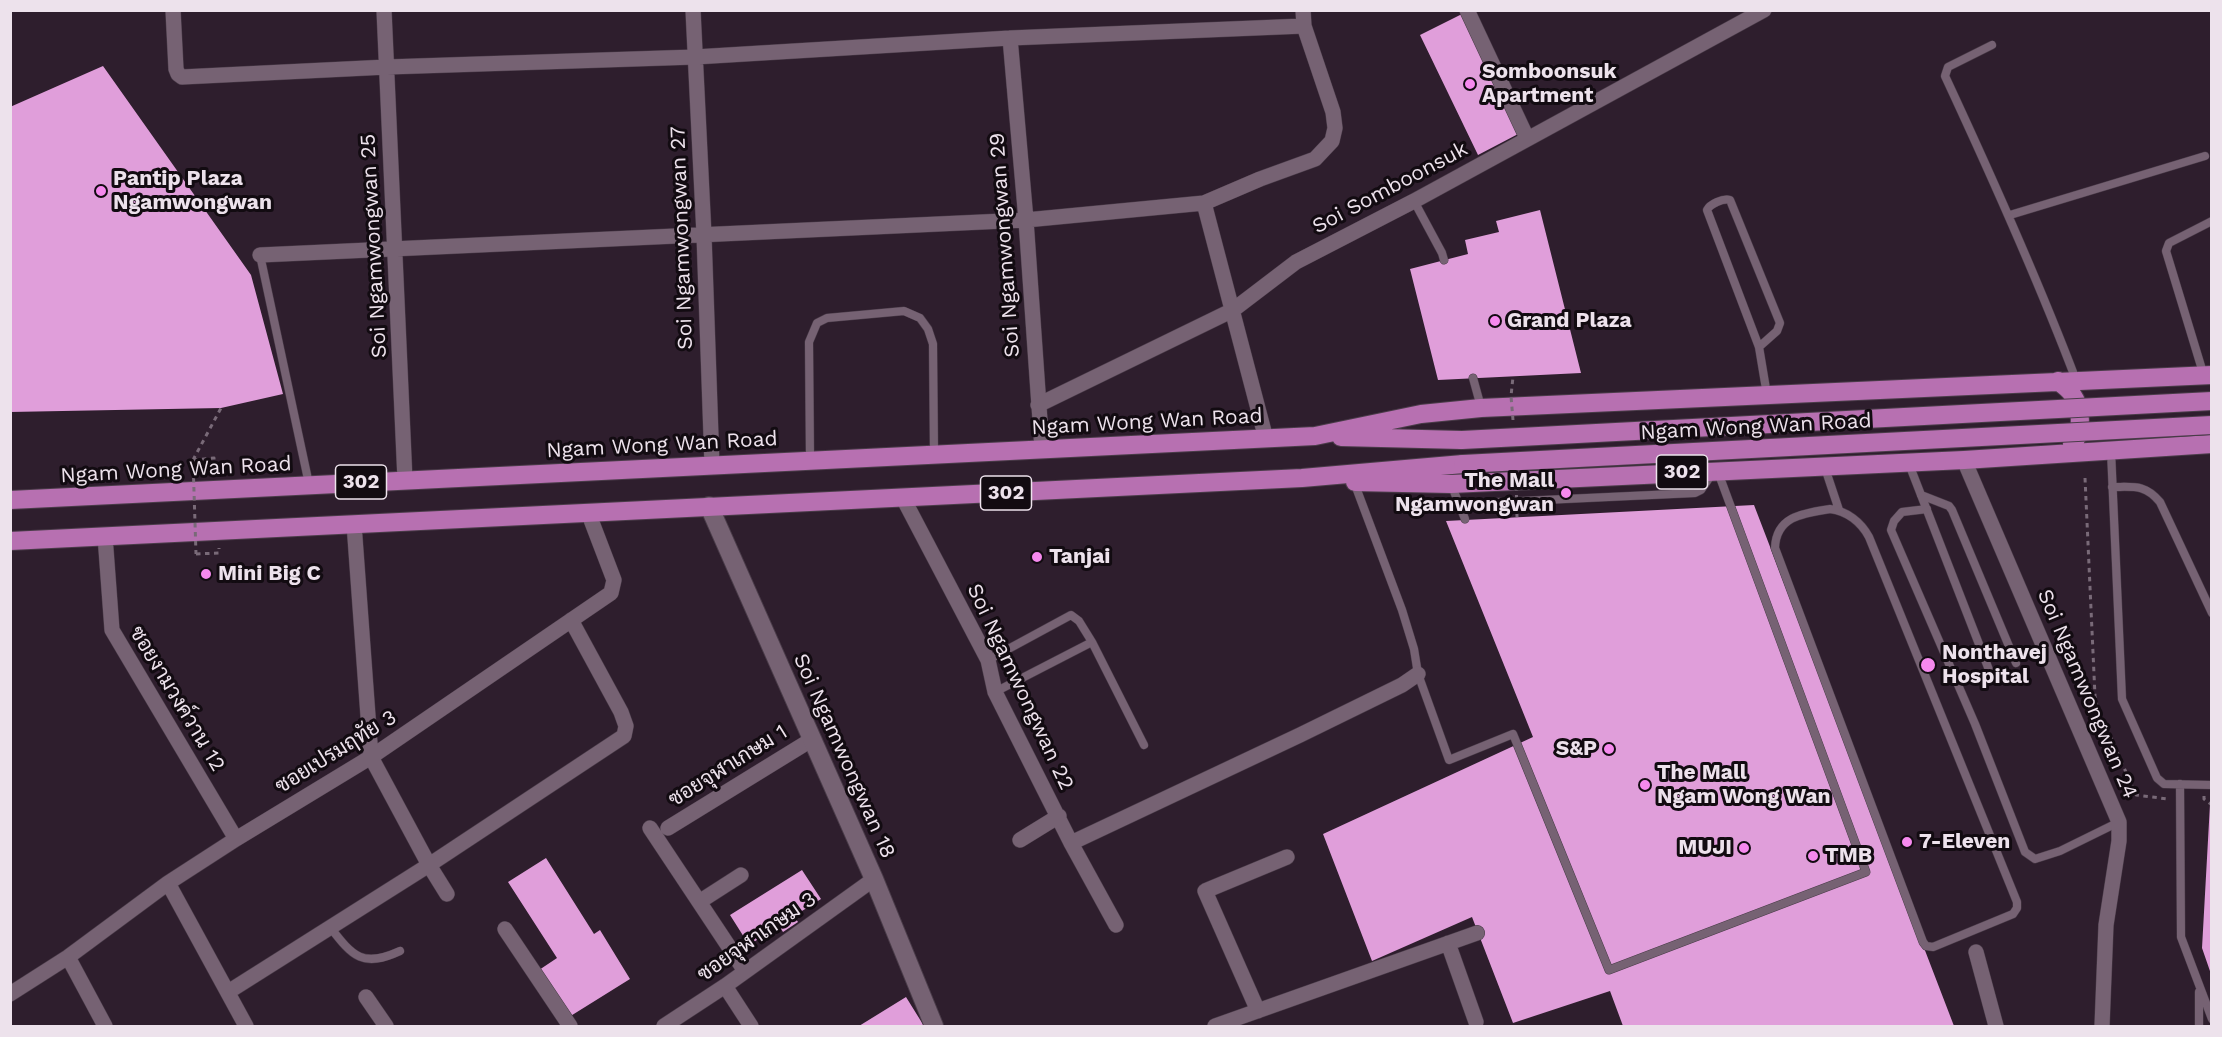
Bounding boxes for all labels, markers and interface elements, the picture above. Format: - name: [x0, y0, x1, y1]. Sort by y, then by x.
- place label: Somboonsuk Apartment: [1482, 59, 1616, 109]
- marker: Somboonsuk Apartment: [1463, 77, 1477, 91]
- street label: Soi Ngamwongwan 27: [666, 126, 698, 350]
- street label: Soi Ngamwongwan 29: [985, 132, 1025, 358]
- street label: Soi Ngamwongwan 25: [356, 133, 392, 359]
- street label: Soi Somboonsuk: [1308, 136, 1472, 240]
- place label: Pantip Plaza Ngamwongwan: [113, 166, 272, 216]
- marker: Pantip Plaza Ngamwongwan: [94, 184, 108, 198]
- place label: Grand Plaza: [1507, 308, 1632, 334]
- marker: Grand Plaza: [1488, 314, 1502, 328]
- street label: Ngam Wong Wan Road: [1031, 403, 1263, 441]
- street label: Ngam Wong Wan Road: [1640, 408, 1872, 446]
- street label: Ngam Wong Wan Road: [546, 426, 778, 464]
- street label: Ngam Wong Wan Road: [60, 451, 292, 489]
- road number: 302: [1656, 455, 1708, 489]
- road number: 302: [336, 465, 386, 499]
- place label: The Mall Ngamwongwan: [1395, 468, 1554, 518]
- road number: 302: [980, 476, 1032, 510]
- marker: The Mall Ngamwongwan: [1559, 486, 1573, 500]
- place label: Tanjai: [1049, 544, 1110, 570]
- marker: Tanjai: [1030, 550, 1044, 564]
- place label: Mini Big C: [218, 561, 321, 587]
- marker: Mini Big C: [199, 567, 213, 581]
- street label: Soi Ngamwongwan 22: [961, 580, 1079, 794]
- street label: Soi Ngamwongwan 24: [2032, 586, 2142, 802]
- street label: ซอยงามวงค์วาน 12: [124, 622, 230, 776]
- place label: Nonthavej Hospital: [1942, 640, 2047, 690]
- street label: Soi Ngamwongwan 18: [788, 650, 900, 862]
- marker: Nonthavej Hospital: [1919, 656, 1937, 674]
- street label: ซอยเปรมฤทัย 3: [271, 705, 401, 799]
- street label: ซอยจุฬาเกษม 1: [664, 719, 792, 813]
- place label: S&P: [1556, 736, 1597, 762]
- marker: S&P: [1602, 742, 1616, 756]
- place label: The Mall Ngam Wong Wan: [1657, 760, 1831, 810]
- marker: The Mall Ngam Wong Wan: [1638, 778, 1652, 792]
- place label: 7-Eleven: [1919, 829, 2010, 855]
- place label: MUJI: [1678, 835, 1732, 861]
- marker: 7-Eleven: [1900, 835, 1914, 849]
- marker: MUJI: [1737, 841, 1751, 855]
- place label: TMB: [1825, 843, 1872, 869]
- marker: TMB: [1806, 849, 1820, 863]
- street label: ซอยจุฬาเกษม 3: [693, 887, 821, 987]

